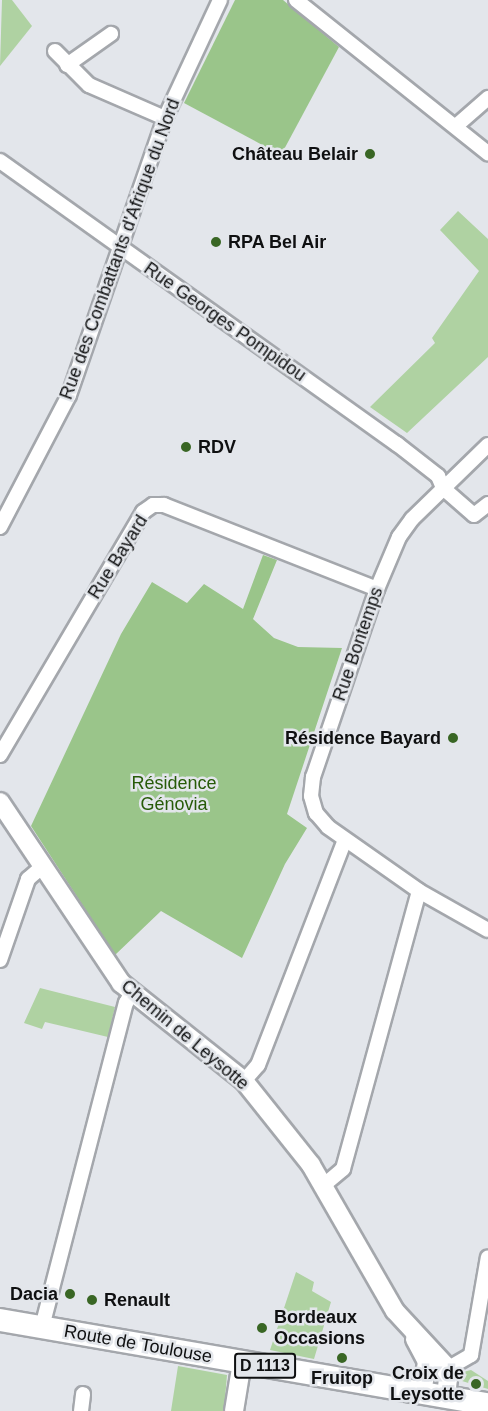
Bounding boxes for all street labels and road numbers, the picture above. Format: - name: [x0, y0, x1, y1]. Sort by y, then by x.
- street label: Rue des Combattants d'Afrique du Nord: [55, 96, 185, 402]
- street label: Rue Georges Pompidou: [140, 258, 310, 386]
- street label: Rue Bayard: [84, 511, 152, 603]
- street label: Rue Bontemps: [328, 584, 388, 704]
- street label: Chemin de Leysotte: [117, 975, 253, 1095]
- street label: Route de Toulouse: [62, 1320, 214, 1368]
- road number: D 1113: [234, 1353, 296, 1379]

